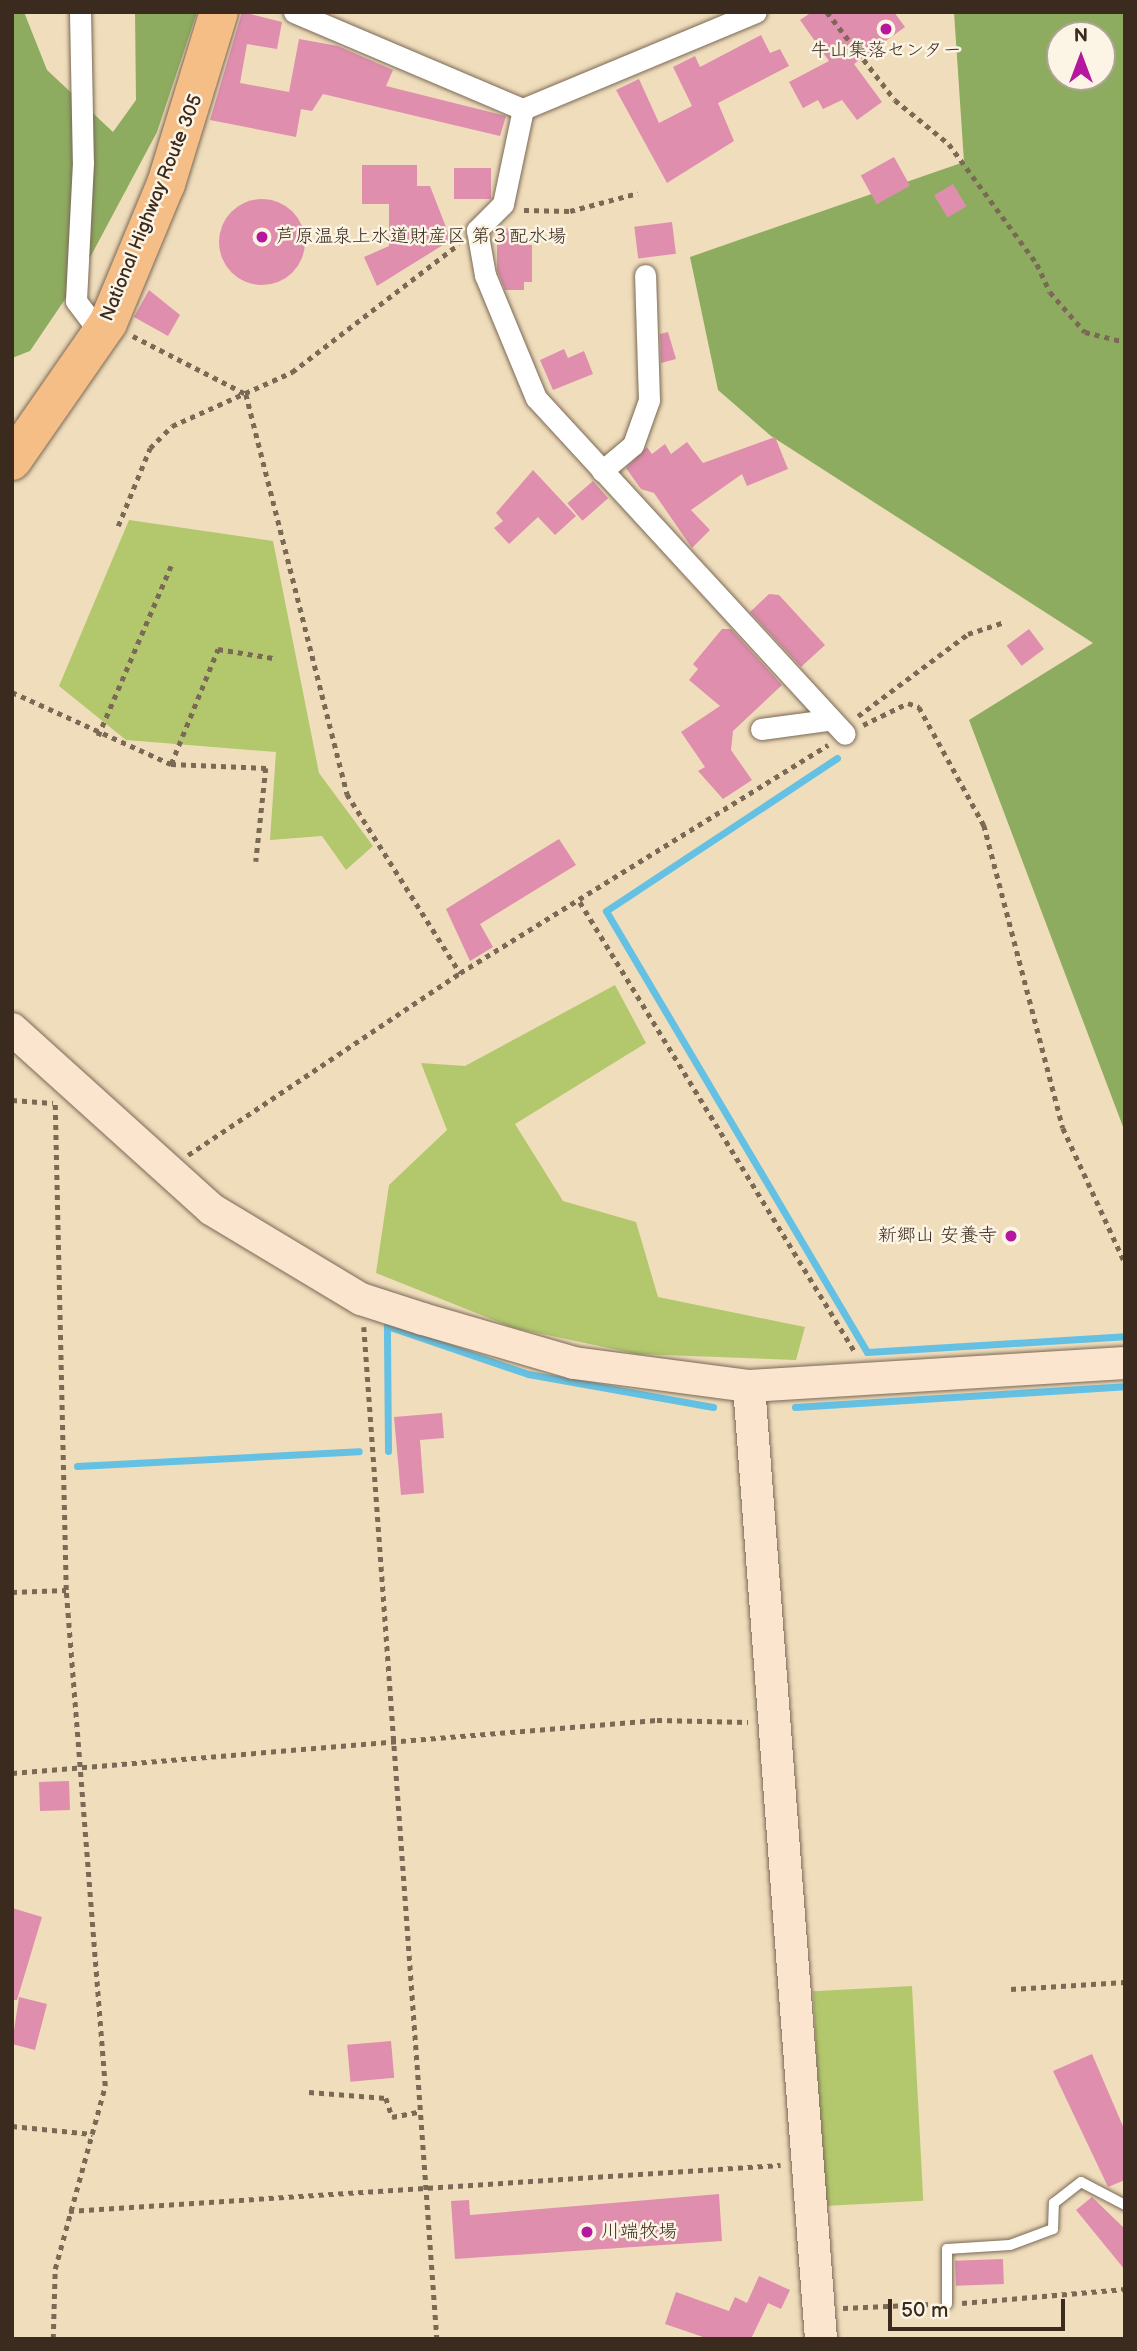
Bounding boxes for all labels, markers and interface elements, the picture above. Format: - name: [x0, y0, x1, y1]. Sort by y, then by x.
- marker: 牛山集落センター: [878, 21, 894, 37]
- north arrow: [1046, 21, 1116, 91]
- text: N: [1074, 25, 1088, 48]
- place label: 牛山集落センター: [810, 40, 962, 62]
- street label: National Highway Route 305: [96, 91, 208, 325]
- place label: 芦原温泉上水道財産区 第３配水場: [276, 226, 566, 248]
- marker: 芦原温泉上水道財産区 第３配水場: [254, 229, 270, 245]
- place label: 新郷山 安養寺: [878, 1225, 997, 1247]
- marker: 新郷山 安養寺: [1003, 1228, 1019, 1244]
- place label: 川端牧場: [601, 2221, 677, 2243]
- marker: 川端牧場: [579, 2224, 595, 2240]
- scale bar: [892, 2284, 1069, 2328]
- text: 50 m: [901, 2298, 948, 2323]

